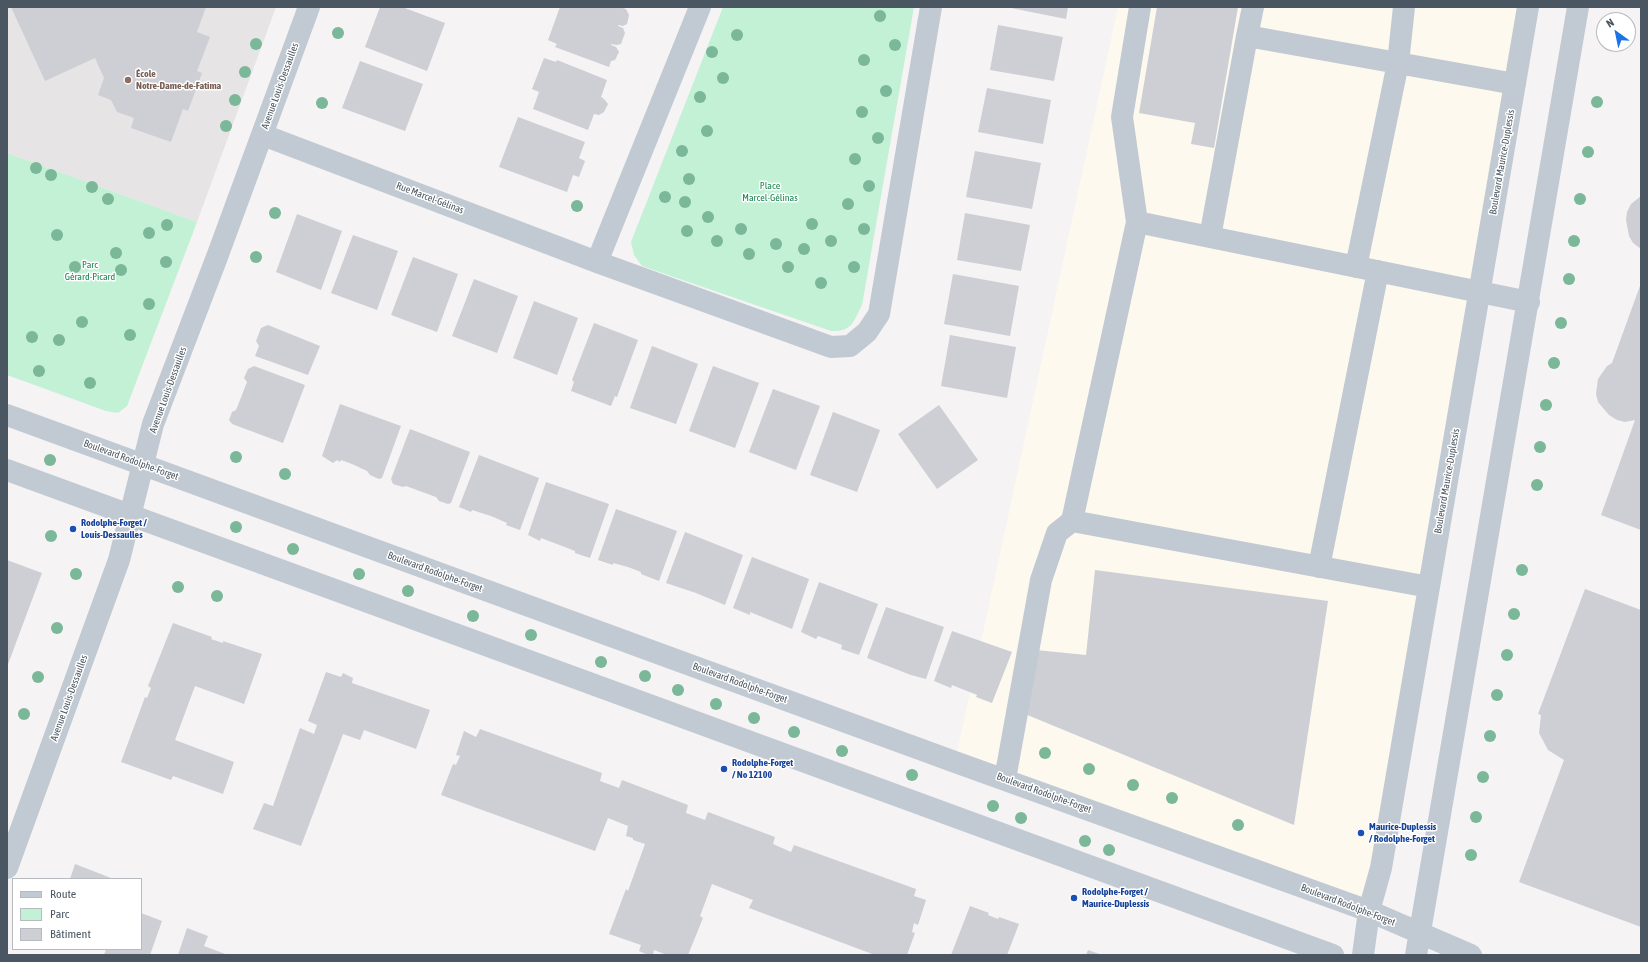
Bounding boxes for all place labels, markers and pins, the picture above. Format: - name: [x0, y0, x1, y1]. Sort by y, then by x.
- place label: École Notre-Dame-de-Fatima: [136, 68, 221, 92]
- marker: École Notre-Dame-de-Fatima: [123, 75, 133, 85]
- place label: Rodolphe-Forget / Louis-Dessaulles: [81, 517, 147, 540]
- marker: Rodolphe-Forget / Louis-Dessaulles: [68, 524, 78, 534]
- place label: Rodolphe-Forget / No 12100: [732, 757, 793, 780]
- marker: Rodolphe-Forget / No 12100: [719, 764, 729, 774]
- place label: Maurice-Duplessis / Rodolphe-Forget: [1369, 821, 1436, 844]
- marker: Maurice-Duplessis / Rodolphe-Forget: [1356, 828, 1366, 838]
- place label: Rodolphe-Forget / Maurice-Duplessis: [1082, 886, 1149, 910]
- marker: Rodolphe-Forget / Maurice-Duplessis: [1069, 893, 1079, 903]

